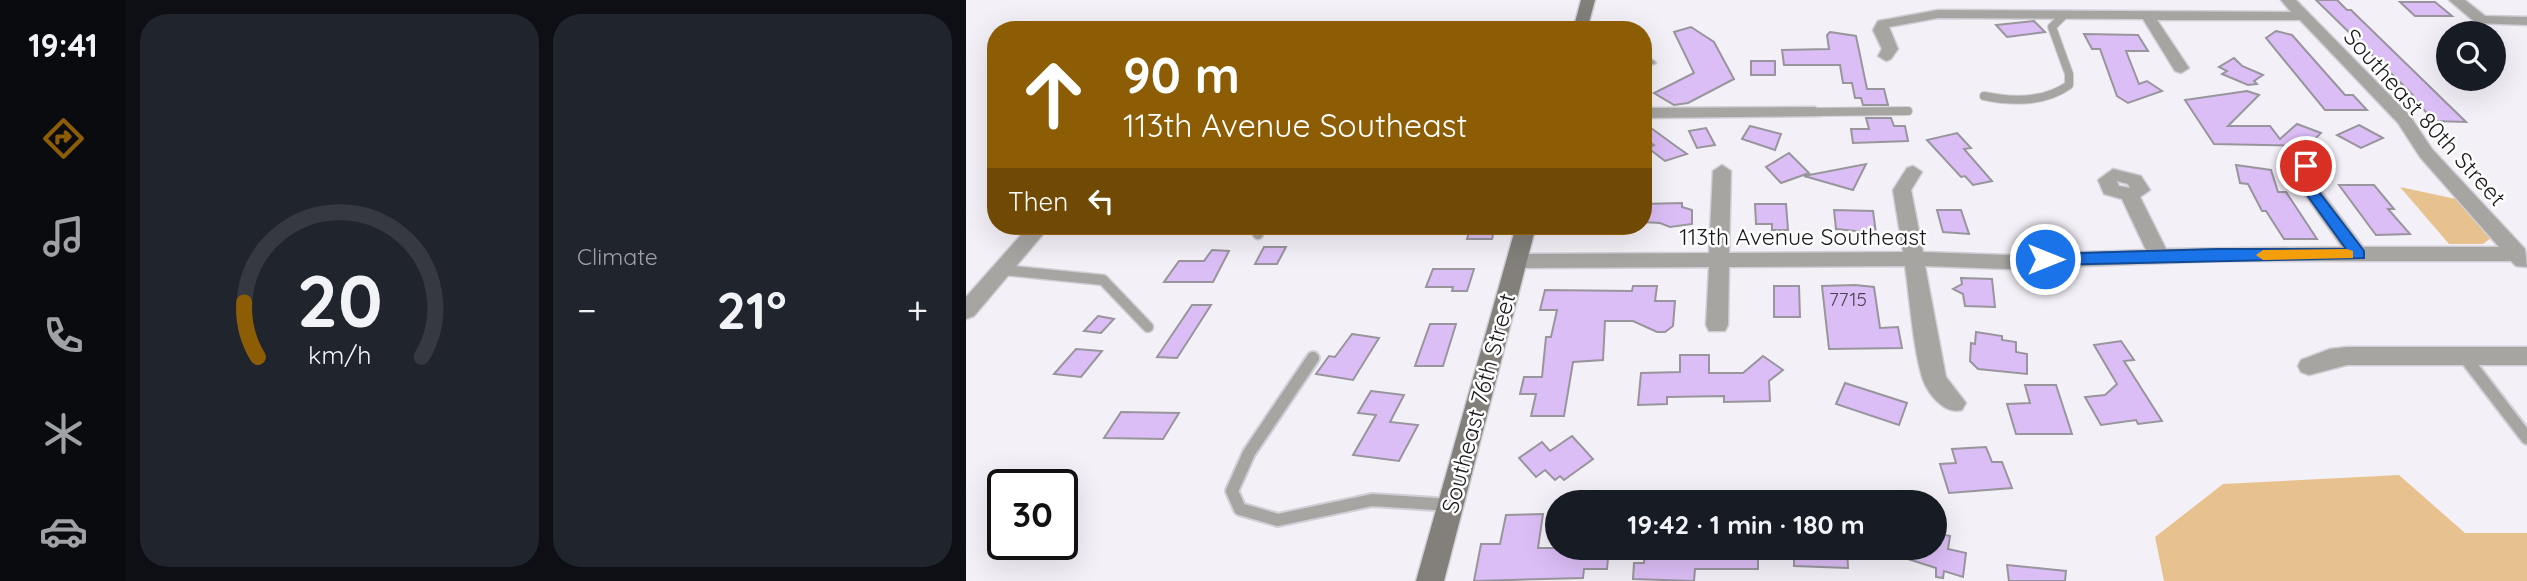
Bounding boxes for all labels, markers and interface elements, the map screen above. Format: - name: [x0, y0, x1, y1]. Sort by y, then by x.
- map controls: [2436, 21, 2506, 91]
- button: search: [2436, 21, 2506, 91]
- street label: Southeast 80th Street: [2338, 22, 2512, 212]
- text: 19:41: [28, 25, 98, 65]
- text: 90 m: [1123, 44, 1240, 105]
- icon: ahead: [1008, 49, 1099, 140]
- text: 113th Avenue Southeast: [1123, 105, 1467, 145]
- icon: directions: [39, 114, 88, 163]
- pin: [2276, 136, 2336, 196]
- icon: arrive: [2287, 147, 2325, 185]
- icon: left: [1082, 182, 1120, 220]
- text: Then: [1008, 185, 1068, 218]
- icon: music: [39, 212, 88, 261]
- street label: 113th Avenue Southeast: [1679, 222, 1927, 251]
- position arrow: [2008, 222, 2082, 296]
- text: Climate: [577, 242, 658, 271]
- text: 20: [296, 254, 383, 345]
- text: 21°: [717, 277, 787, 342]
- text: −: [577, 286, 597, 334]
- text: +: [907, 286, 928, 334]
- house number: 7715: [1829, 287, 1867, 311]
- street label: Southeast 76th Street: [1435, 290, 1521, 516]
- icon: phone: [39, 311, 88, 360]
- text: km/h: [308, 338, 371, 369]
- icon: climate: [39, 409, 88, 458]
- speed limit sign: 30: [987, 469, 1078, 560]
- icon: car: [39, 507, 88, 556]
- text: 19:42 · 1 min · 180 m: [1627, 508, 1865, 541]

